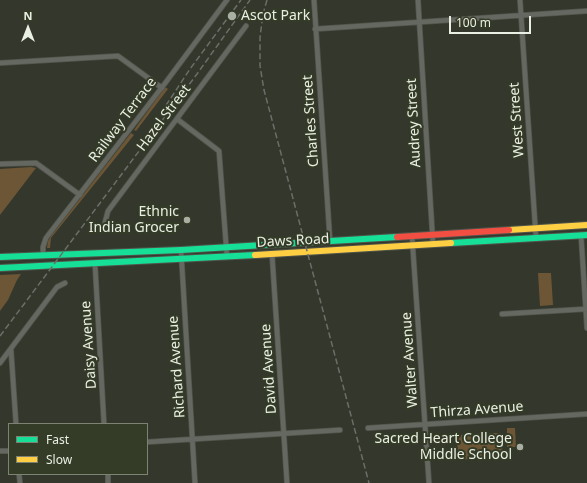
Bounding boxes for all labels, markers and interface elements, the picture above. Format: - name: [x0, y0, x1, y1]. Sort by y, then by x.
- north arrow: [8, 8, 48, 48]
- text: N: [24, 8, 32, 23]
- place label: Ascot Park: [241, 8, 310, 24]
- scale bar: [451, 8, 533, 34]
- marker: Ascot Park: [226, 10, 238, 22]
- text: 100 m: [456, 14, 491, 31]
- street label: Railway Terrace: [86, 74, 160, 166]
- street label: Charles Street: [299, 74, 323, 168]
- street label: Audrey Street: [403, 78, 425, 168]
- street label: Hazel Street: [134, 81, 194, 155]
- street label: West Street: [506, 82, 528, 158]
- place label: Ethnic Indian Grocer: [89, 204, 179, 236]
- marker: Ethnic Indian Grocer: [182, 215, 192, 225]
- street label: Daws Road: [256, 231, 330, 251]
- street label: Daisy Avenue: [78, 300, 100, 390]
- street label: Walter Avenue: [398, 312, 422, 408]
- street label: Richard Avenue: [165, 315, 189, 419]
- street label: David Avenue: [257, 323, 281, 415]
- street label: Thirza Avenue: [430, 398, 524, 422]
- legend: [8, 423, 148, 475]
- text: Fast: [46, 431, 69, 448]
- place label: Sacred Heart College Middle School: [375, 431, 512, 464]
- marker: Sacred Heart College Middle School: [515, 442, 525, 452]
- text: Slow: [46, 451, 72, 468]

